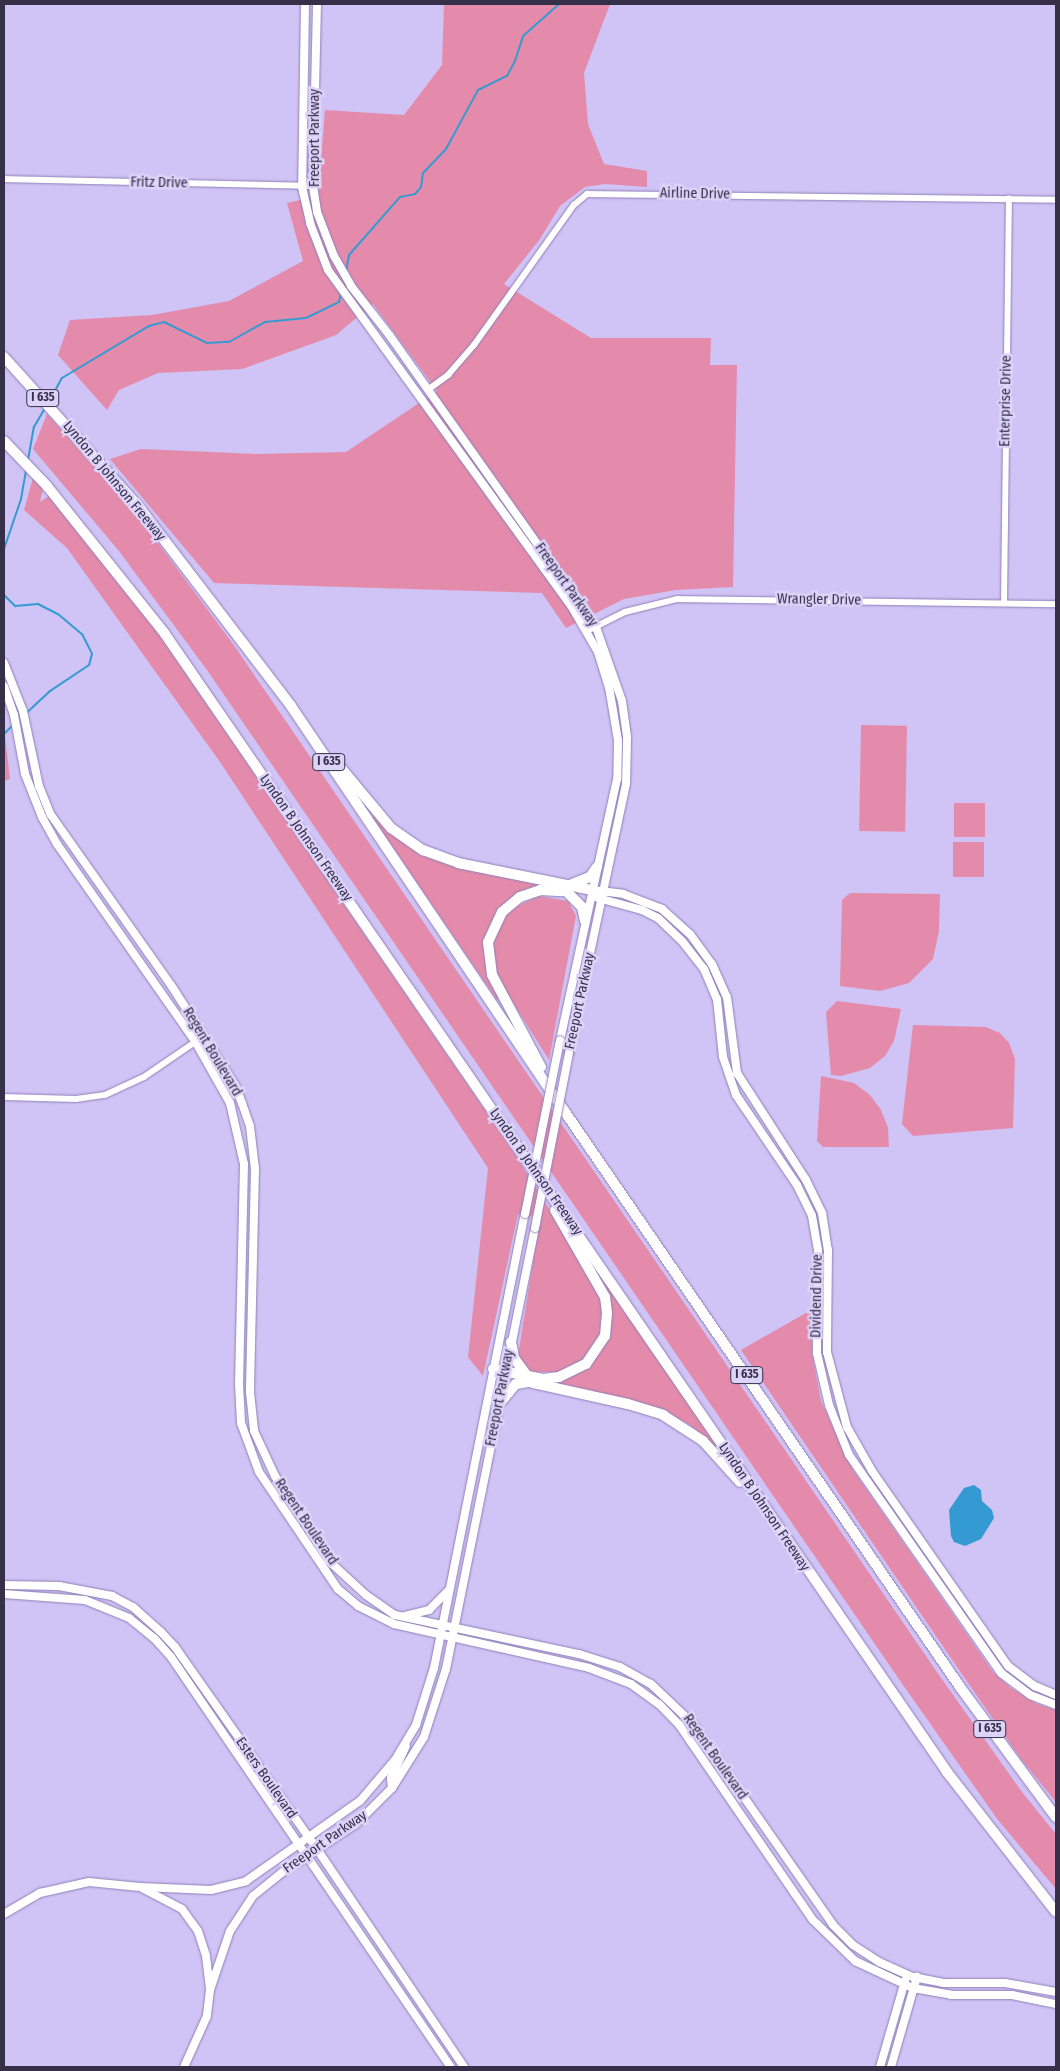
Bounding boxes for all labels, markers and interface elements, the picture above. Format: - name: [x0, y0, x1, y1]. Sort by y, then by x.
- street label: Freeport Parkway: [307, 89, 323, 187]
- street label: Fritz Drive: [130, 174, 188, 192]
- street label: Airline Drive: [660, 185, 730, 203]
- street label: Enterprise Drive: [997, 355, 1015, 447]
- road number: I 635: [26, 388, 60, 408]
- street label: Lyndon B Johnson Freeway: [59, 418, 169, 544]
- street label: Freeport Parkway: [531, 540, 601, 630]
- street label: Wrangler Drive: [777, 591, 861, 609]
- road number: I 635: [312, 752, 346, 772]
- street label: Lyndon B Johnson Freeway: [256, 771, 356, 905]
- street label: Freeport Parkway: [562, 951, 598, 1051]
- street label: Regent Boulevard: [179, 1005, 245, 1099]
- street label: Lyndon B Johnson Freeway: [486, 1105, 586, 1239]
- street label: Dividend Drive: [808, 1254, 826, 1338]
- street label: Freeport Parkway: [482, 1348, 518, 1448]
- road number: I 635: [730, 1366, 764, 1384]
- street label: Lyndon B Johnson Freeway: [715, 1440, 813, 1574]
- street label: Regent Boulevard: [271, 1476, 341, 1568]
- street label: Regent Boulevard: [679, 1711, 751, 1803]
- road number: I 635: [972, 1720, 1008, 1738]
- street label: Esters Boulevard: [232, 1734, 300, 1822]
- street label: Freeport Parkway: [280, 1807, 370, 1877]

